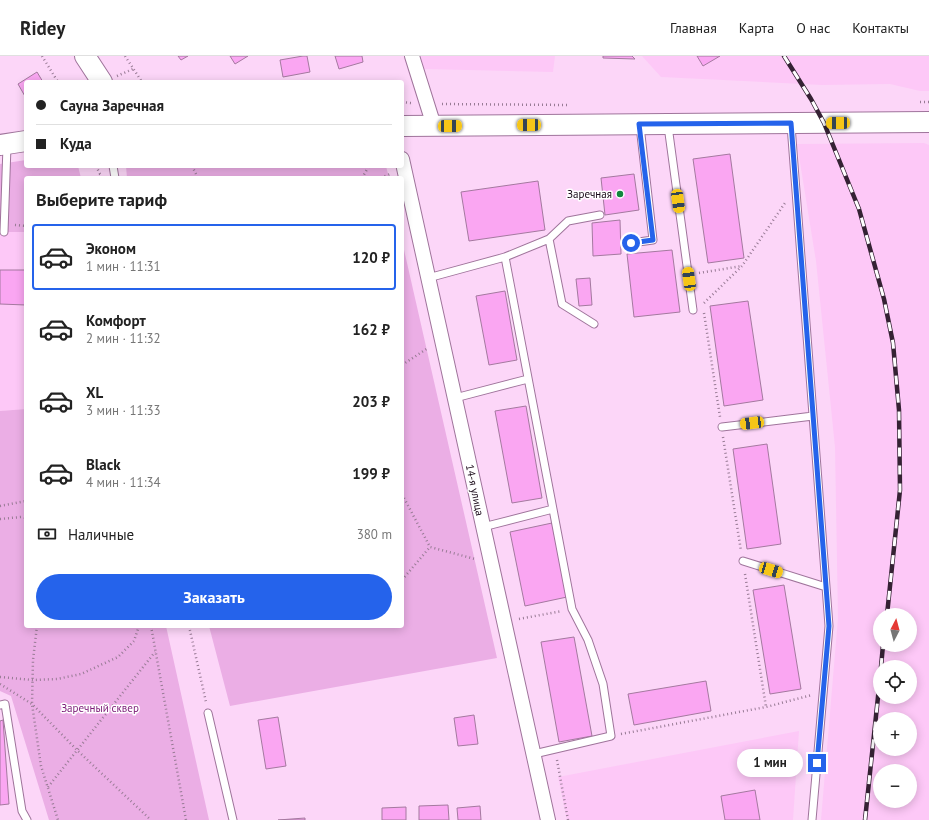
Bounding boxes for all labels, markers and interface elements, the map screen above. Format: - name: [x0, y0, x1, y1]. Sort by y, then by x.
- text: Ridey: [20, 16, 65, 40]
- text: Главная: [670, 19, 717, 37]
- text: Карта: [739, 19, 774, 37]
- text: О нас: [796, 19, 830, 37]
- text: Контакты: [852, 19, 909, 37]
- text: Сауна Заречная: [60, 96, 164, 115]
- car: [826, 117, 850, 129]
- car: [517, 119, 541, 131]
- car: [438, 120, 462, 132]
- text: Куда: [60, 134, 92, 153]
- place label: Заречная: [567, 187, 612, 201]
- text: Выберите тариф: [36, 188, 167, 211]
- car: [670, 188, 686, 214]
- marker: Заречная: [615, 189, 625, 199]
- route start: [622, 234, 640, 252]
- icon: car: [38, 239, 74, 275]
- text: Эконом: [86, 239, 136, 258]
- text: 120 ₽: [352, 248, 390, 267]
- text: 1 мин · 11:31: [86, 258, 161, 275]
- car: [681, 266, 697, 292]
- icon: car: [38, 311, 74, 347]
- text: Комфорт: [86, 311, 146, 330]
- text: 162 ₽: [352, 320, 390, 339]
- text: 2 мин · 11:32: [86, 330, 161, 347]
- icon: car: [38, 383, 74, 419]
- text: XL: [86, 383, 103, 402]
- text: 203 ₽: [352, 392, 390, 411]
- text: 3 мин · 11:33: [86, 402, 161, 419]
- car: [739, 416, 765, 430]
- icon: car: [38, 455, 74, 491]
- text: Black: [86, 455, 121, 474]
- street label: 14-я улица: [463, 463, 487, 517]
- text: 199 ₽: [352, 464, 390, 483]
- text: 4 мин · 11:34: [86, 474, 161, 491]
- icon: cash: [36, 523, 58, 545]
- text: Наличные: [68, 525, 134, 544]
- text: 380 m: [357, 526, 392, 543]
- car: [758, 561, 784, 579]
- button: Заказать: [36, 574, 392, 620]
- north arrow: [873, 608, 917, 652]
- map controls: [873, 608, 917, 808]
- button: locate: [873, 660, 917, 704]
- park label: Заречный сквер: [61, 701, 139, 715]
- button: +: [873, 712, 917, 756]
- callout: 1 мин: [737, 749, 803, 777]
- text: 1 мин: [753, 754, 787, 771]
- route end: [808, 754, 826, 772]
- button: −: [873, 764, 917, 808]

